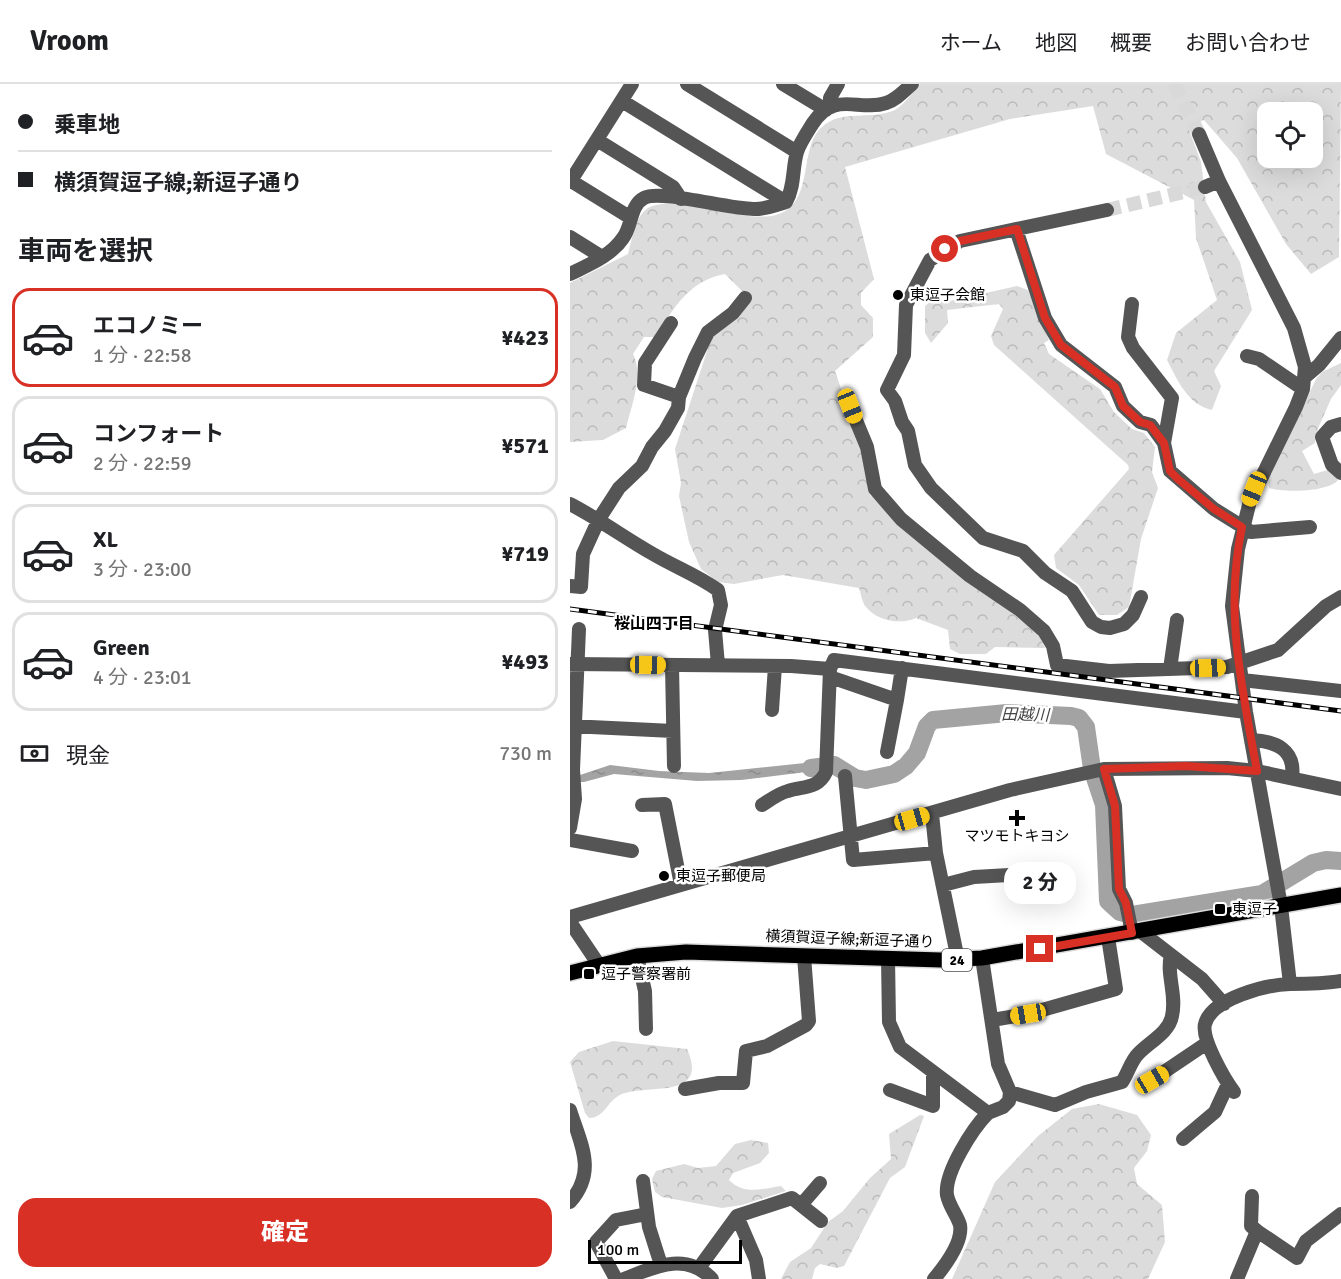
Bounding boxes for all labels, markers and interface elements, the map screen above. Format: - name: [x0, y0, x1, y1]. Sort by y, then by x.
- text: Vroom: [30, 24, 109, 58]
- text: ホーム: [940, 30, 1002, 56]
- text: 地図: [1035, 30, 1077, 56]
- text: 概要: [1110, 30, 1152, 56]
- text: お問い合わせ: [1185, 30, 1311, 56]
- map controls: [1257, 102, 1323, 168]
- button: locate: [1257, 102, 1323, 168]
- text: 乗車地: [54, 111, 120, 138]
- text: 横須賀逗子線;新逗子通り: [54, 169, 303, 196]
- text: 車両を選択: [18, 235, 153, 268]
- route start: [931, 235, 958, 262]
- place label: 東逗子会館: [910, 286, 985, 304]
- marker: 東逗子会館: [891, 288, 905, 302]
- icon: car: [21, 311, 75, 365]
- text: エコノミー: [93, 312, 203, 339]
- text: ¥423: [501, 324, 549, 351]
- text: 1 分 · 22:58: [93, 343, 192, 368]
- car: [835, 386, 865, 426]
- icon: car: [21, 419, 75, 473]
- text: コンフォート: [93, 420, 224, 447]
- text: ¥571: [501, 432, 549, 459]
- text: 2 分 · 22:59: [93, 451, 192, 476]
- car: [1239, 469, 1269, 509]
- text: XL: [93, 526, 118, 553]
- icon: car: [21, 527, 75, 581]
- text: ¥719: [501, 540, 549, 567]
- text: 3 分 · 23:00: [93, 557, 192, 582]
- district label: 桜山四丁目: [614, 614, 694, 634]
- text: Green: [93, 634, 150, 661]
- icon: car: [21, 635, 75, 689]
- text: ¥493: [501, 648, 549, 675]
- car: [630, 656, 666, 674]
- car: [1190, 658, 1226, 678]
- text: 4 分 · 23:01: [93, 665, 192, 690]
- water label: 田越川: [1001, 705, 1051, 725]
- icon: cash: [18, 737, 51, 770]
- text: 730 m: [499, 741, 552, 766]
- text: 現金: [66, 742, 110, 769]
- car: [892, 805, 932, 833]
- marker: マツモトキヨシ: [1010, 811, 1024, 825]
- place label: マツモトキヨシ: [964, 827, 1070, 845]
- callout: 2 分: [1004, 862, 1076, 904]
- place label: 東逗子郵便局: [676, 867, 766, 885]
- marker: 東逗子郵便局: [657, 869, 671, 883]
- text: 2 分: [1022, 870, 1058, 895]
- place label: 東逗子: [1232, 900, 1277, 918]
- marker: 東逗子: [1213, 902, 1227, 916]
- street label: 横須賀逗子線;新逗子通り: [765, 927, 935, 951]
- route end: [1026, 935, 1053, 962]
- road number: 24: [942, 949, 972, 971]
- place label: 逗子警察署前: [601, 965, 691, 983]
- marker: 逗子警察署前: [582, 967, 596, 981]
- car: [1009, 1002, 1047, 1026]
- car: [1132, 1063, 1172, 1097]
- button: 確定: [18, 1198, 552, 1267]
- scale bar: [588, 1237, 742, 1264]
- text: 100 m: [597, 1240, 639, 1260]

